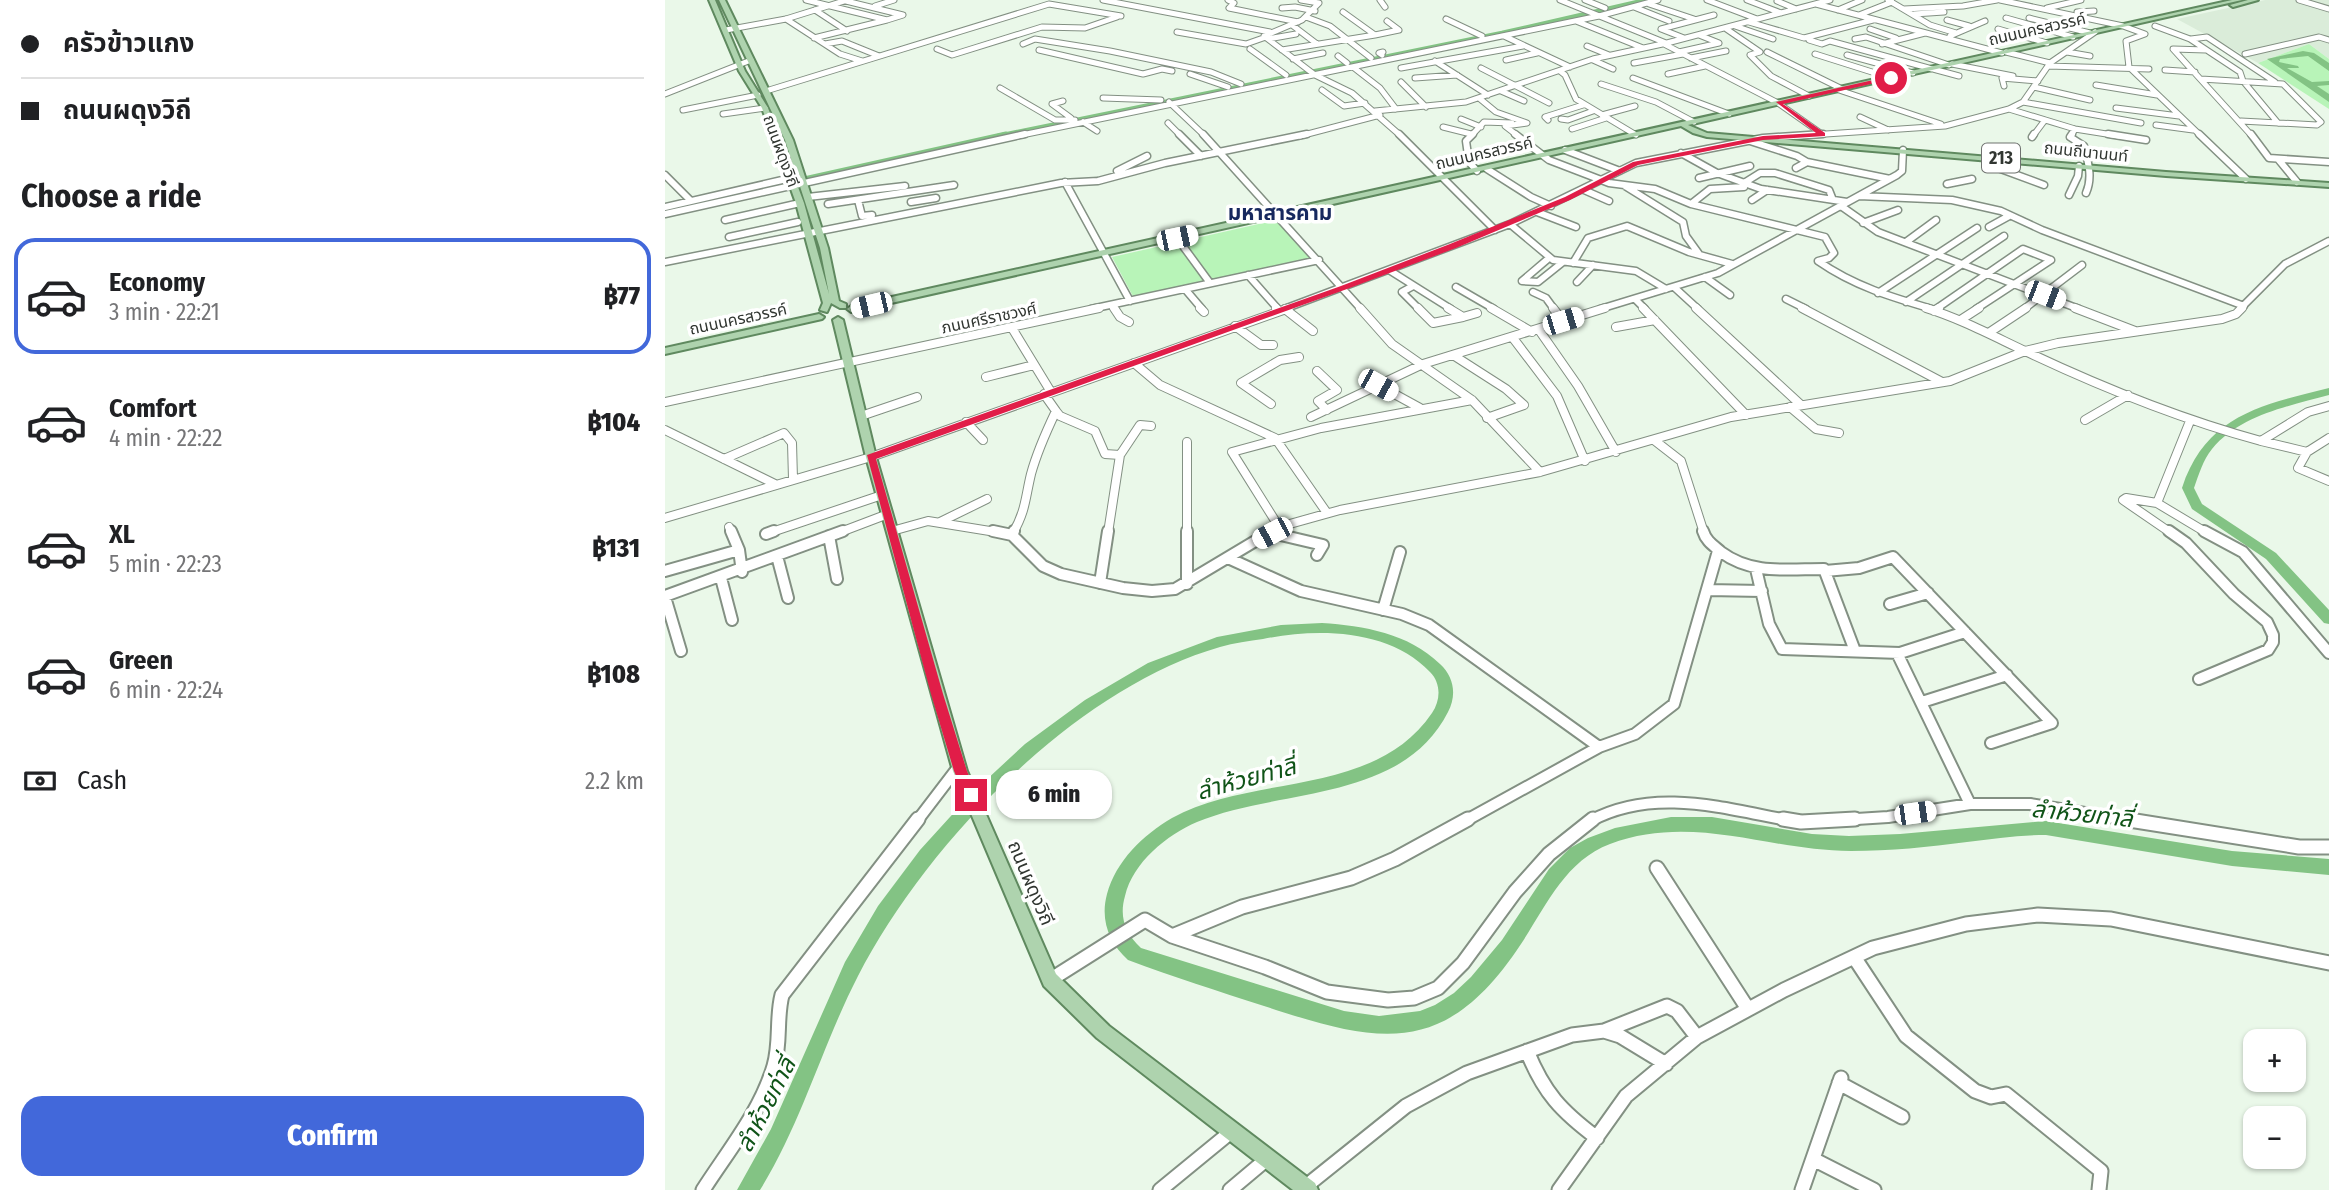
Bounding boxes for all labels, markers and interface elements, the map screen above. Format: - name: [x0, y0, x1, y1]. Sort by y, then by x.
- street label: ถนนนครสวรรค์: [1987, 9, 2087, 49]
- text: ครัวข้าวแกง: [63, 28, 194, 59]
- route start: [1875, 62, 1907, 94]
- text: ถนนผดุงวิถี: [63, 95, 192, 126]
- street label: ถนนผดุงวิถี: [759, 112, 803, 190]
- street label: ถนนนครสวรรค์: [1434, 133, 1534, 173]
- street label: ถนนถีนานนท์: [2043, 138, 2129, 166]
- road number: 213: [1982, 144, 2020, 173]
- text: Choose a ride: [21, 177, 202, 215]
- district label: มหาสารคาม: [1228, 200, 1332, 226]
- car: [1155, 223, 1200, 253]
- icon: car: [25, 265, 88, 328]
- text: Economy: [109, 267, 205, 298]
- car: [2022, 278, 2069, 312]
- text: ฿77: [604, 281, 640, 312]
- car: [849, 290, 894, 320]
- text: 3 min · 22:21: [109, 298, 220, 326]
- street label: ถนนนครสวรรค์: [688, 299, 788, 339]
- street label: ภนนศรีราชวงศ์: [940, 299, 1038, 337]
- car: [1540, 305, 1587, 337]
- car: [1355, 366, 1402, 404]
- icon: car: [25, 391, 88, 454]
- text: Comfort: [109, 393, 197, 424]
- text: ฿104: [588, 407, 640, 438]
- text: 4 min · 22:22: [109, 424, 222, 452]
- car: [1249, 514, 1296, 552]
- icon: car: [25, 517, 88, 580]
- text: XL: [109, 519, 135, 550]
- text: ฿131: [592, 533, 640, 564]
- text: 5 min · 22:23: [109, 550, 222, 578]
- icon: car: [25, 643, 88, 706]
- text: Green: [109, 645, 173, 676]
- text: ฿108: [587, 659, 640, 690]
- text: 6 min · 22:24: [109, 676, 223, 704]
- water label: ลำห้วยท่าลี่: [1192, 748, 1302, 806]
- icon: cash: [21, 762, 59, 800]
- text: Cash: [77, 765, 127, 796]
- text: 2.2 km: [585, 767, 644, 795]
- callout: 6 min: [995, 770, 1111, 820]
- route end: [955, 779, 987, 811]
- text: 6 min: [1028, 780, 1080, 808]
- water label: ลำห้วยท่าลี่: [2030, 792, 2138, 834]
- car: [1893, 800, 1938, 826]
- street label: ถนนผดุงวิถี: [1003, 837, 1059, 929]
- map controls: [2243, 1029, 2306, 1169]
- button: +: [2243, 1029, 2306, 1092]
- water label: ลำห้วยท่าลี่: [728, 1049, 803, 1157]
- button: Confirm: [21, 1096, 644, 1176]
- button: −: [2243, 1106, 2306, 1169]

